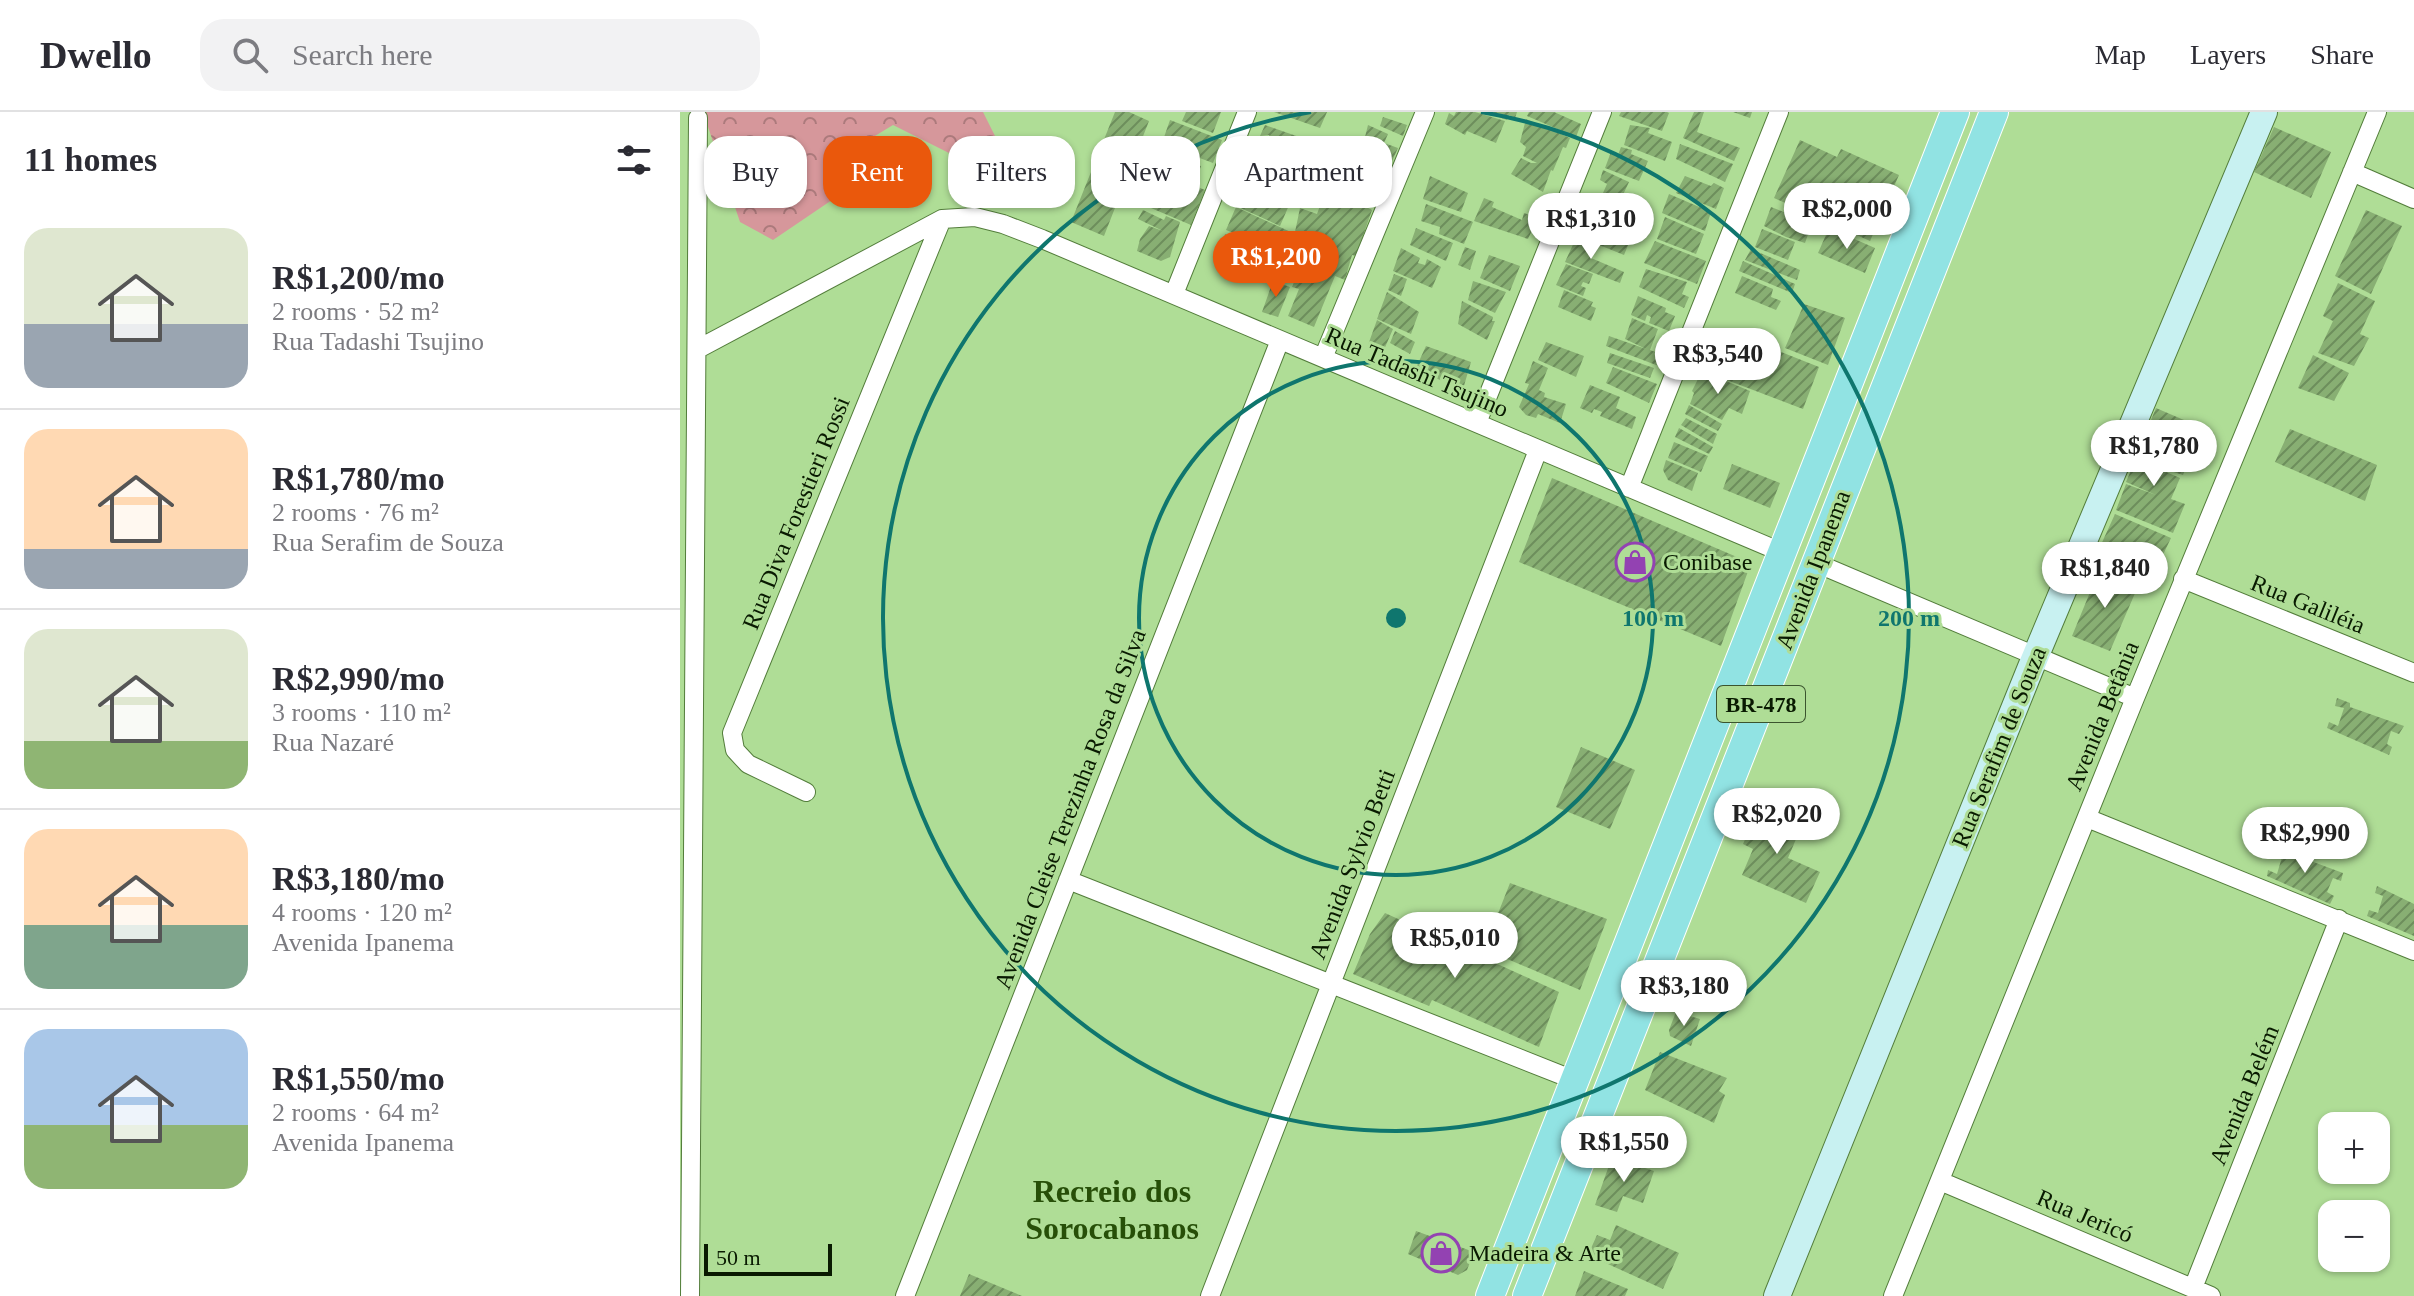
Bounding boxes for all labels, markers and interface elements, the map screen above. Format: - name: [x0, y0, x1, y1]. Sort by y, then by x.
- search box: [200, 19, 760, 91]
- icon: search: [228, 33, 272, 77]
- text: Dwello: [40, 34, 152, 76]
- text: Search here: [292, 38, 433, 71]
- text: Map: [2095, 39, 2146, 70]
- text: Layers: [2190, 39, 2266, 70]
- text: Share: [2310, 39, 2374, 70]
- chip: Buy: [704, 136, 807, 208]
- chip: Rent: [823, 136, 932, 208]
- chip: Filters: [948, 136, 1075, 208]
- chip: New: [1091, 136, 1200, 208]
- chip: Apartment: [1216, 136, 1392, 208]
- icon: filters: [612, 138, 656, 182]
- text: 11 homes: [24, 141, 157, 178]
- pin: R$2,000: [1773, 183, 1921, 251]
- pin: R$1,310: [1517, 193, 1665, 261]
- text: R$2,000: [1802, 194, 1892, 223]
- text: R$1,310: [1546, 204, 1636, 233]
- pin: R$1,200: [1202, 231, 1350, 299]
- text: R$1,200: [1231, 242, 1321, 271]
- text: R$1,200/mo: [272, 259, 445, 296]
- icon: home: [88, 260, 184, 356]
- text: 2 rooms · 52 m²: [272, 297, 439, 326]
- street label: Rua Tadashi Tsujino: [1322, 322, 1512, 422]
- text: Rua Tadashi Tsujino: [272, 327, 484, 356]
- pin: R$3,540: [1644, 328, 1792, 396]
- text: R$3,540: [1673, 339, 1763, 368]
- street label: Rua Diva Forestieri Rossi: [737, 393, 855, 633]
- pin: R$1,780: [2080, 420, 2228, 488]
- text: R$1,780: [2109, 431, 2199, 460]
- text: R$1,780/mo: [272, 460, 445, 497]
- icon: home: [88, 461, 184, 557]
- street label: Avenida Ipanema: [1771, 487, 1855, 653]
- text: 2 rooms · 76 m²: [272, 498, 439, 527]
- text: Rua Serafim de Souza: [272, 528, 504, 557]
- shop icon: Conibase: [1614, 541, 1656, 583]
- pin: R$1,840: [2031, 542, 2179, 610]
- place label: Conibase: [1663, 549, 1752, 575]
- text: R$1,840: [2060, 553, 2150, 582]
- street label: Rua Galiléia: [2247, 569, 2369, 639]
- centre of rings: [1382, 604, 1410, 632]
- text: 100 m: [1622, 605, 1684, 631]
- text: 200 m: [1878, 605, 1940, 631]
- street label: Avenida Cleise Terezinha Rosa da Silva: [989, 625, 1151, 993]
- street label: Avenida Betânia: [2060, 637, 2144, 795]
- street label: Rua Serafim de Souza: [1947, 643, 2051, 851]
- text: R$2,990/mo: [272, 660, 445, 697]
- icon: home: [88, 661, 184, 757]
- road number: BR-478: [1717, 686, 1805, 722]
- text: 3 rooms · 110 m²: [272, 698, 451, 727]
- text: Rua Nazaré: [272, 728, 394, 757]
- street label: Avenida Sylvio Betti: [1304, 765, 1400, 962]
- pin: R$2,020: [1703, 788, 1851, 856]
- text: R$2,020: [1732, 799, 1822, 828]
- pin: R$2,990: [2231, 807, 2379, 875]
- text: R$2,990: [2260, 818, 2350, 847]
- text: R$3,180/mo: [272, 860, 445, 897]
- icon: home: [88, 861, 184, 957]
- text: 4 rooms · 120 m²: [272, 898, 452, 927]
- pin: R$5,010: [1381, 912, 1529, 980]
- text: R$5,010: [1410, 923, 1500, 952]
- text: Avenida Ipanema: [272, 928, 454, 957]
- pin: R$3,180: [1610, 960, 1758, 1028]
- text: R$3,180: [1639, 971, 1729, 1000]
- street label: Avenida Belém: [2204, 1021, 2284, 1169]
- text: R$1,550/mo: [272, 1060, 445, 1097]
- icon: home: [88, 1061, 184, 1157]
- text: 2 rooms · 64 m²: [272, 1098, 439, 1127]
- map controls: [2318, 1112, 2390, 1272]
- button: +: [2318, 1112, 2390, 1184]
- pin: R$1,550: [1550, 1116, 1698, 1184]
- text: R$1,550: [1579, 1127, 1669, 1156]
- text: Avenida Ipanema: [272, 1128, 454, 1157]
- district label: Recreio dos Sorocabanos: [1025, 1173, 1199, 1246]
- street label: Rua Jericó: [2033, 1184, 2137, 1248]
- button: −: [2318, 1200, 2390, 1272]
- shop icon: Madeira & Arte: [1420, 1232, 1462, 1274]
- scale bar: [704, 1240, 832, 1276]
- place label: Madeira & Arte: [1469, 1240, 1621, 1266]
- text: 50 m: [716, 1245, 761, 1270]

